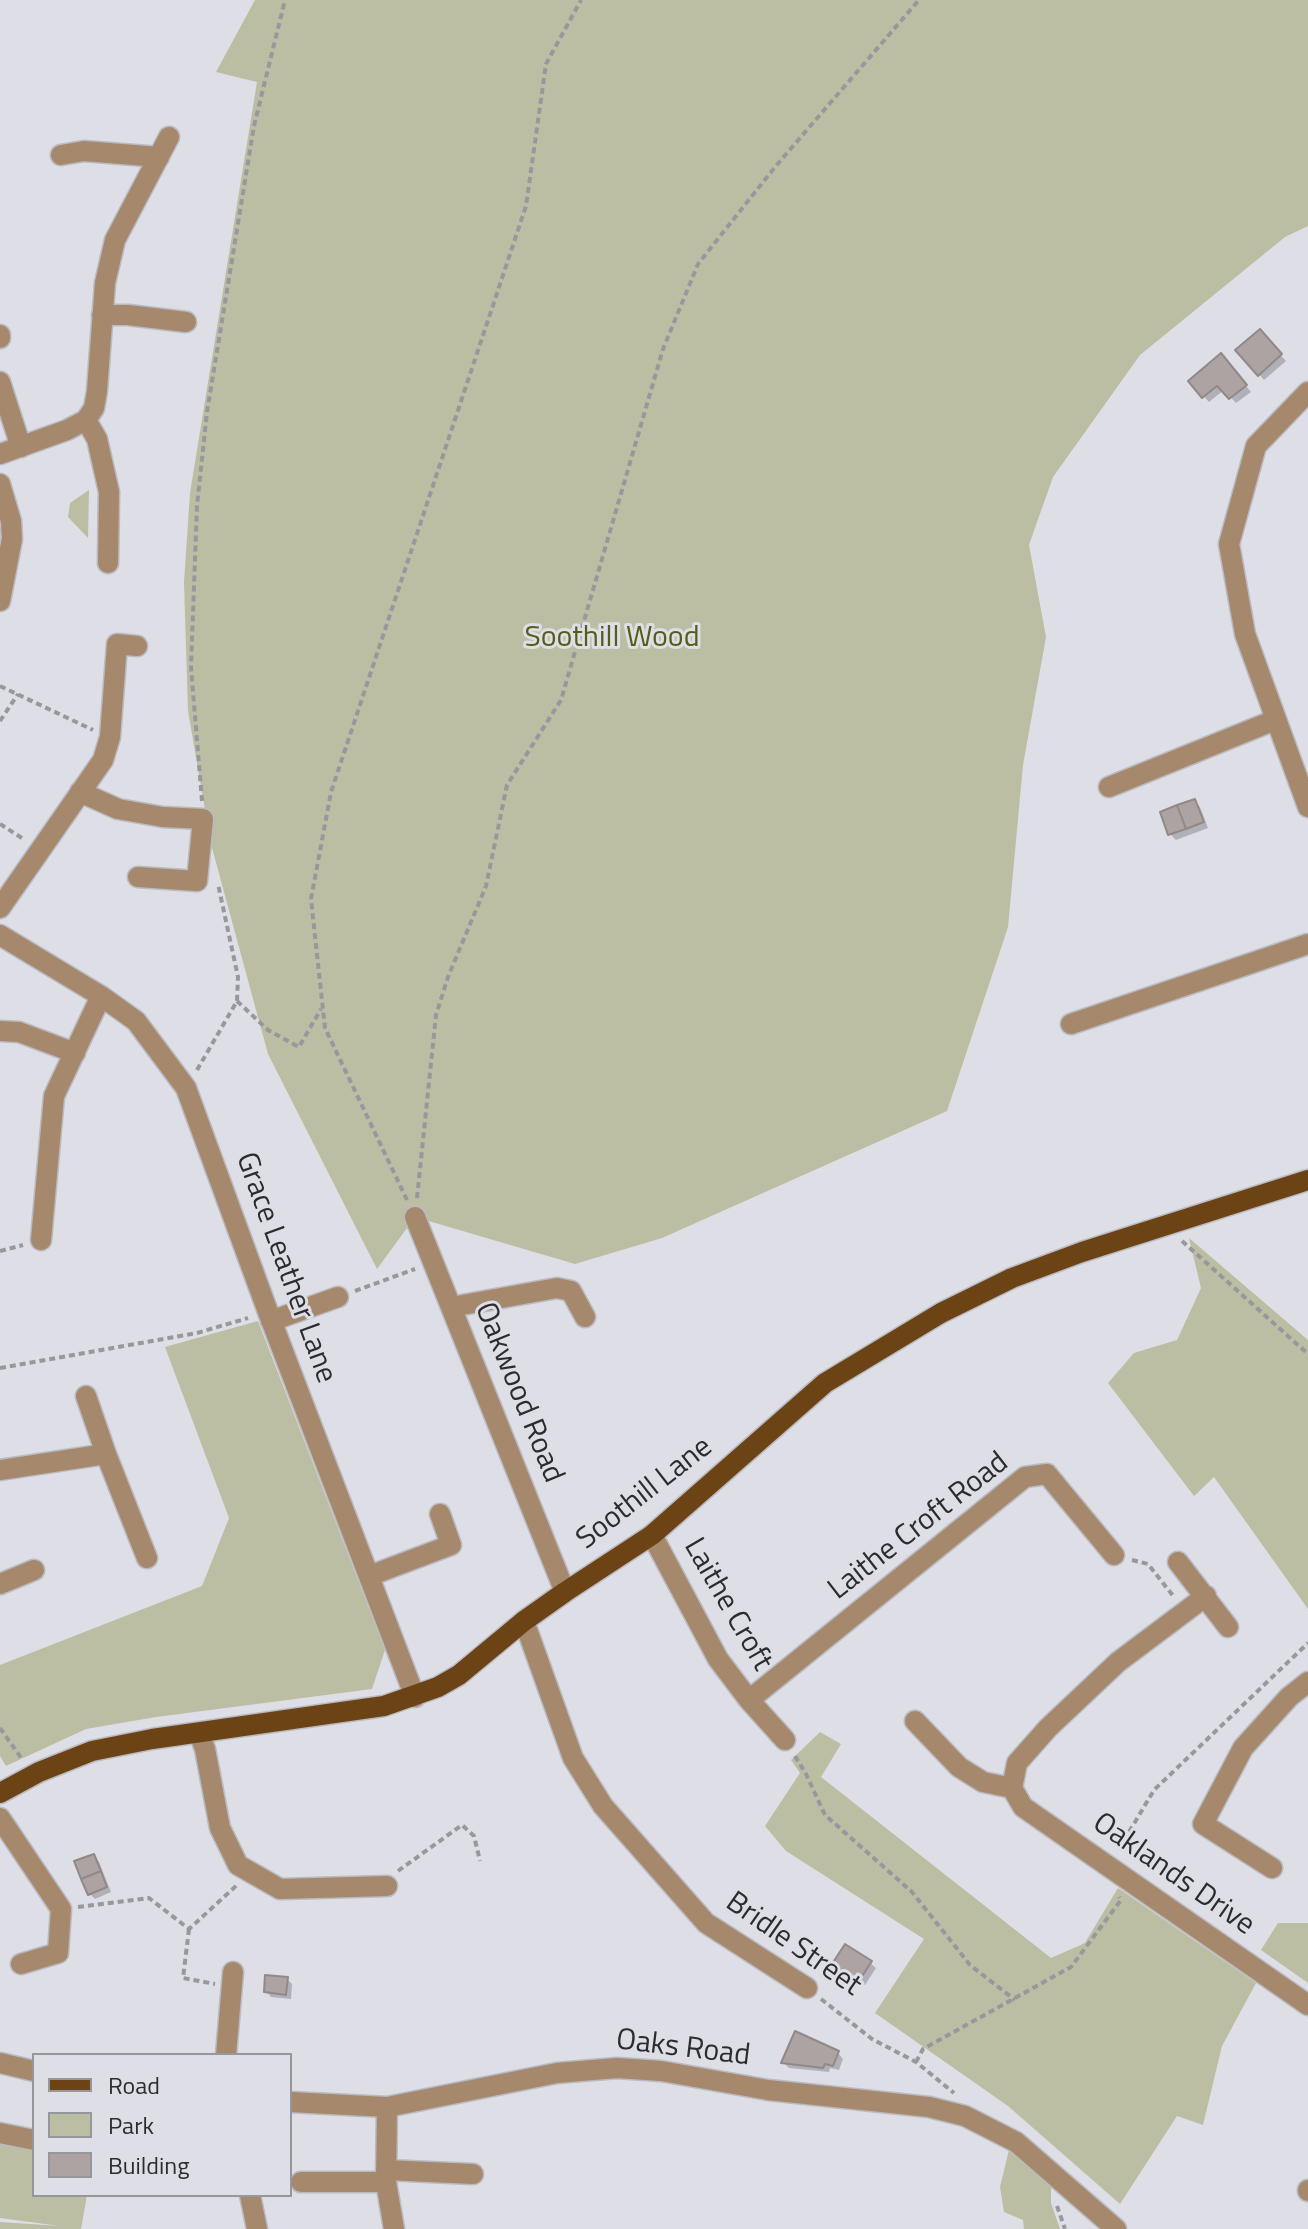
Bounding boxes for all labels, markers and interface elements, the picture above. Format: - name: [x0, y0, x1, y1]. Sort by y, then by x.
- park label: Soothill Wood: [524, 621, 700, 657]
- street label: Grace Leather Lane: [227, 1148, 343, 1388]
- street label: Oakwood Road: [466, 1298, 570, 1488]
- street label: Soothill Lane: [570, 1430, 720, 1558]
- street label: Laithe Croft Road: [822, 1446, 1016, 1608]
- street label: Laithe Croft: [675, 1532, 779, 1678]
- street label: Oaklands Drive: [1085, 1806, 1261, 1944]
- street label: Bridle Street: [718, 1885, 868, 2005]
- street label: Oaks Road: [614, 2023, 752, 2075]
- legend: [32, 2053, 292, 2197]
- text: Road: [108, 2067, 160, 2103]
- text: Park: [108, 2107, 154, 2143]
- text: Building: [108, 2147, 190, 2183]

